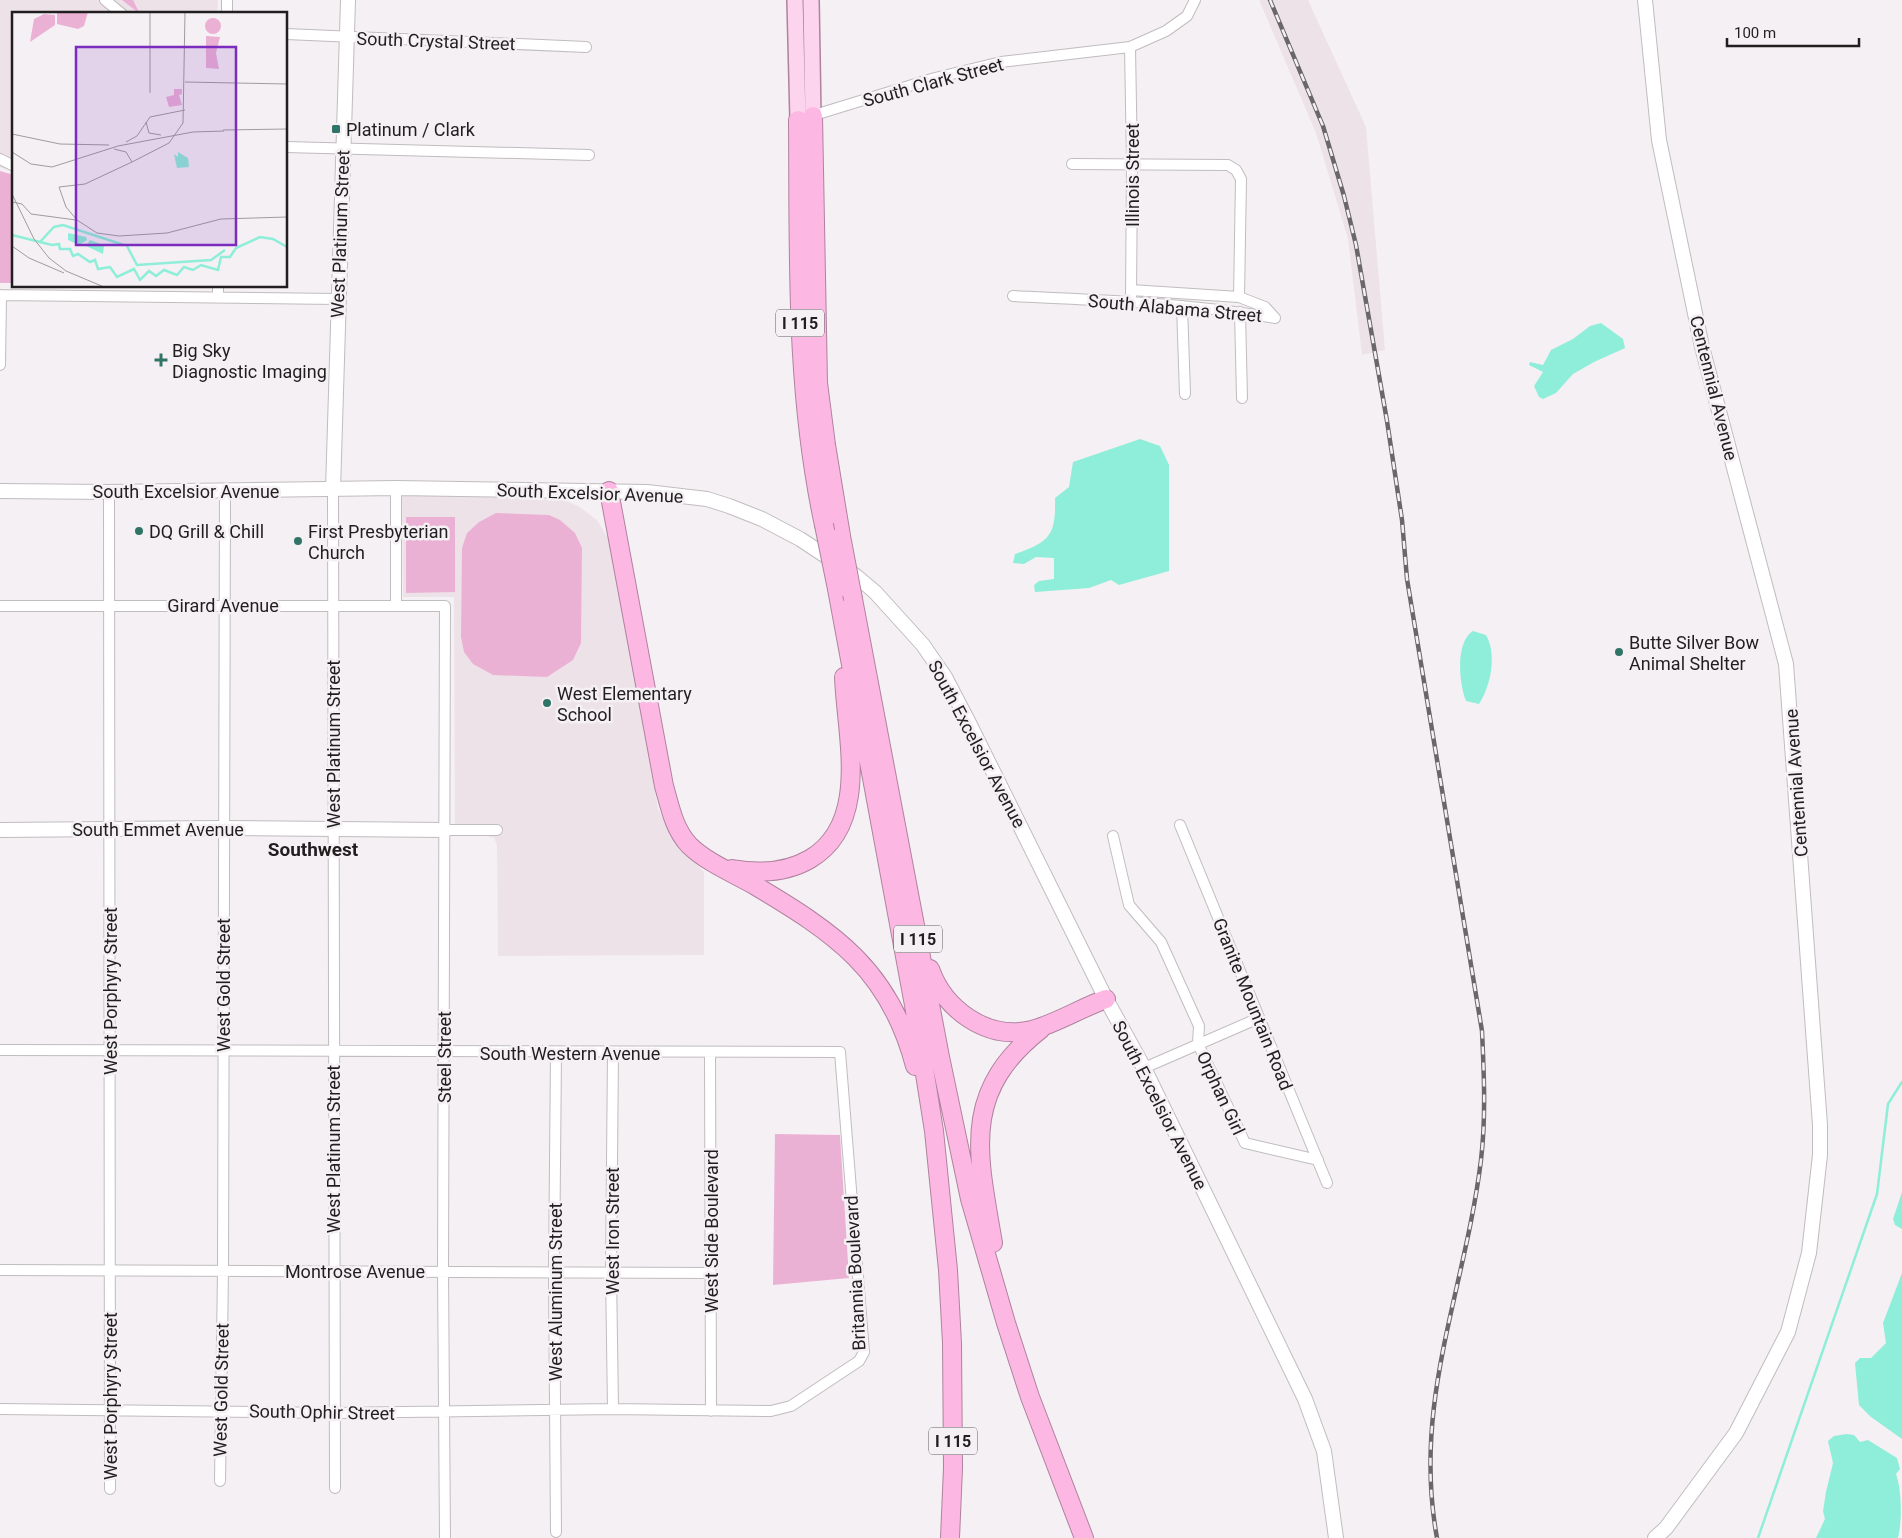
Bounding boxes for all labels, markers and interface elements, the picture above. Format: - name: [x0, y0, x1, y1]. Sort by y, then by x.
- inset map: [12, 12, 288, 288]
- scale bar: [1727, 15, 1860, 47]
- text: 100 m: [1734, 24, 1776, 42]
- street label: South Crystal Street: [356, 28, 516, 54]
- street label: South Clark Street: [861, 53, 1005, 111]
- place label: Platinum / Clark: [346, 119, 476, 140]
- marker: Platinum / Clark: [330, 123, 342, 135]
- street label: Illinois Street: [1122, 123, 1143, 227]
- street label: West Platinum Street: [327, 149, 353, 318]
- street label: South Alabama Street: [1087, 290, 1263, 326]
- road number: I 115: [776, 309, 824, 336]
- street label: Centennial Avenue: [1686, 313, 1742, 463]
- place label: Big Sky Diagnostic Imaging: [172, 340, 327, 382]
- marker: Big Sky Diagnostic Imaging: [154, 353, 168, 367]
- street label: South Excelsior Avenue: [496, 479, 684, 507]
- street label: South Excelsior Avenue: [93, 481, 279, 502]
- place label: DQ Grill & Chill: [149, 521, 264, 542]
- place label: First Presbyterian Church: [308, 521, 448, 563]
- marker: DQ Grill & Chill: [133, 525, 145, 537]
- marker: First Presbyterian Church: [292, 535, 304, 547]
- street label: Girard Avenue: [167, 595, 279, 616]
- place label: Butte Silver Bow Animal Shelter: [1629, 632, 1760, 674]
- marker: Butte Silver Bow Animal Shelter: [1613, 646, 1625, 658]
- street label: South Excelsior Avenue: [924, 657, 1030, 831]
- street label: West Platinum Street: [323, 660, 344, 828]
- place label: West Elementary School: [557, 683, 692, 725]
- marker: West Elementary School: [541, 697, 553, 709]
- street label: Centennial Avenue: [1780, 708, 1812, 858]
- street label: South Emmet Avenue: [72, 819, 244, 840]
- district label: Southwest: [268, 838, 359, 861]
- street label: West Porphyry Street: [100, 907, 121, 1075]
- street label: Granite Mountain Road: [1209, 915, 1297, 1093]
- street label: West Gold Street: [213, 918, 234, 1052]
- road number: I 115: [894, 926, 942, 952]
- street label: Steel Street: [434, 1011, 455, 1103]
- street label: South Excelsior Avenue: [1108, 1017, 1212, 1193]
- street label: South Western Avenue: [480, 1043, 660, 1064]
- street label: Orphan Girl: [1193, 1048, 1249, 1138]
- street label: West Platinum Street: [323, 1065, 344, 1233]
- street label: West Side Boulevard: [701, 1149, 722, 1313]
- street label: West Iron Street: [602, 1167, 623, 1295]
- street label: Britannia Boulevard: [840, 1195, 870, 1351]
- street label: West Aluminum Street: [545, 1203, 566, 1381]
- street label: Montrose Avenue: [285, 1261, 425, 1282]
- street label: West Porphyry Street: [100, 1312, 121, 1480]
- street label: West Gold Street: [209, 1323, 233, 1457]
- street label: South Ophir Street: [249, 1400, 395, 1424]
- road number: I 115: [929, 1428, 977, 1454]

